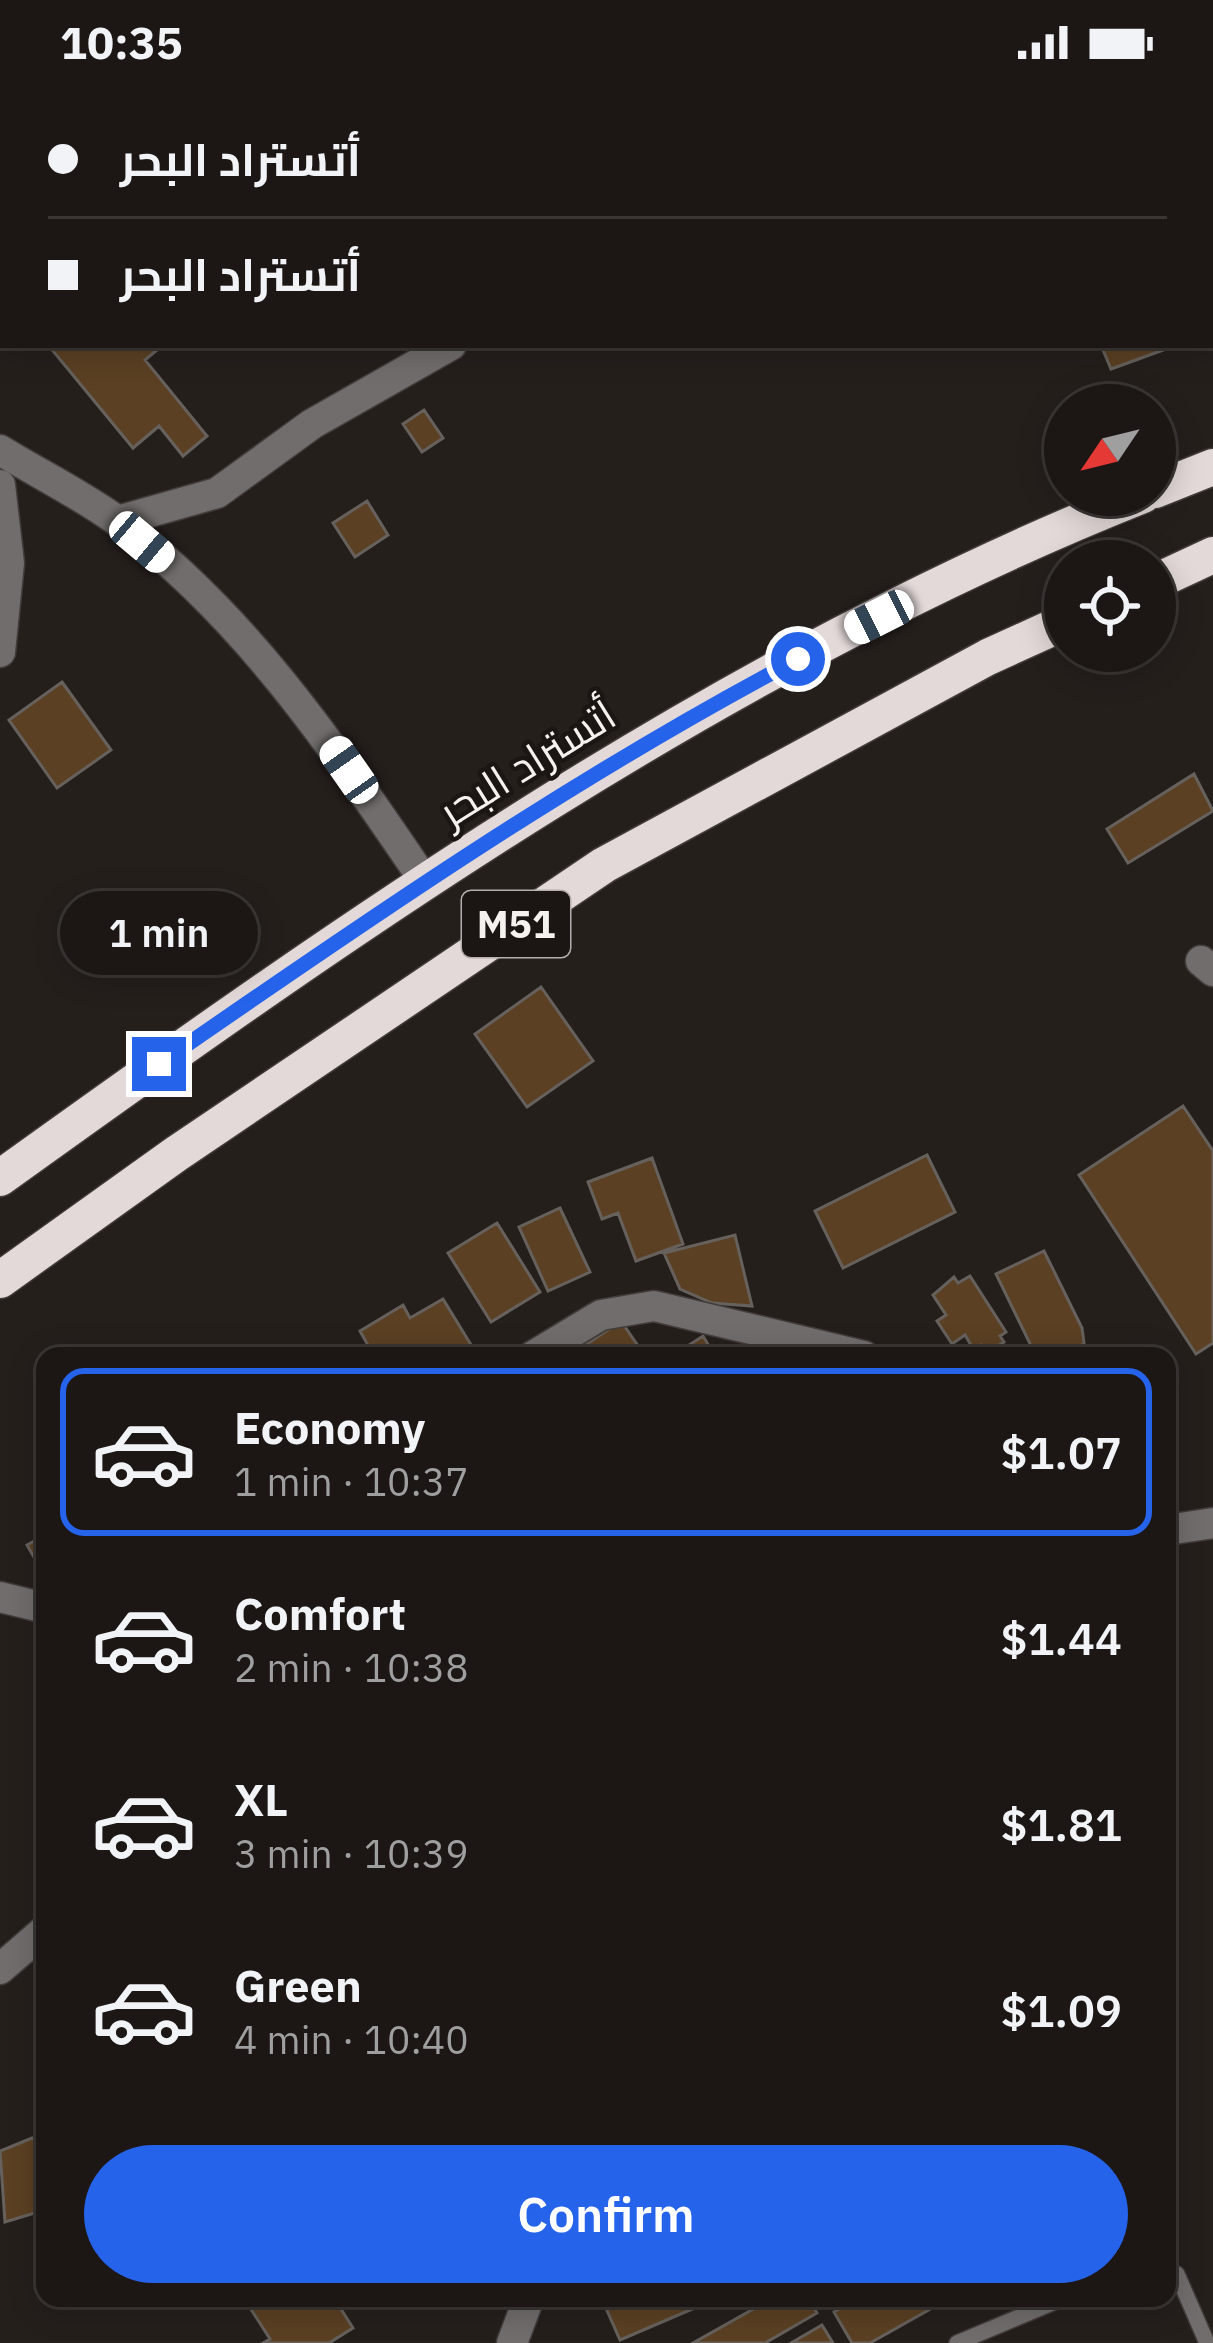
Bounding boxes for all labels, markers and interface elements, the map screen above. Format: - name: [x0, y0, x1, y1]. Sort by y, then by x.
- text: 10:35: [60, 13, 183, 71]
- text: أتستراد البحر: [120, 130, 361, 188]
- text: أتستراد البحر: [120, 245, 361, 303]
- north arrow: [1044, 384, 1176, 516]
- map controls: [1044, 384, 1176, 672]
- car: [103, 505, 181, 579]
- button: locate: [1044, 540, 1176, 672]
- car: [839, 585, 919, 649]
- route start: [771, 632, 825, 686]
- street label: أتستراد البحر: [426, 687, 625, 839]
- car: [314, 730, 384, 810]
- callout: 1 min: [60, 890, 258, 974]
- road number: M51: [462, 891, 570, 957]
- text: 1 min: [109, 907, 209, 958]
- route end: [132, 1037, 186, 1091]
- icon: car: [90, 1398, 198, 1506]
- text: Economy: [234, 1398, 425, 1456]
- text: $1.07: [1001, 1423, 1122, 1481]
- text: 1 min · 10:37: [234, 1456, 469, 1507]
- icon: car: [90, 1584, 198, 1692]
- text: Comfort: [234, 1584, 406, 1642]
- text: $1.44: [1001, 1609, 1122, 1667]
- text: 2 min · 10:38: [234, 1642, 469, 1693]
- icon: car: [90, 1770, 198, 1878]
- text: XL: [234, 1770, 288, 1828]
- text: $1.81: [1001, 1795, 1122, 1853]
- text: 3 min · 10:39: [234, 1828, 469, 1879]
- icon: car: [90, 1956, 198, 2064]
- text: Green: [234, 1956, 362, 2014]
- text: $1.09: [1001, 1981, 1122, 2039]
- text: 4 min · 10:40: [234, 2014, 469, 2065]
- button: Confirm: [84, 2145, 1128, 2283]

